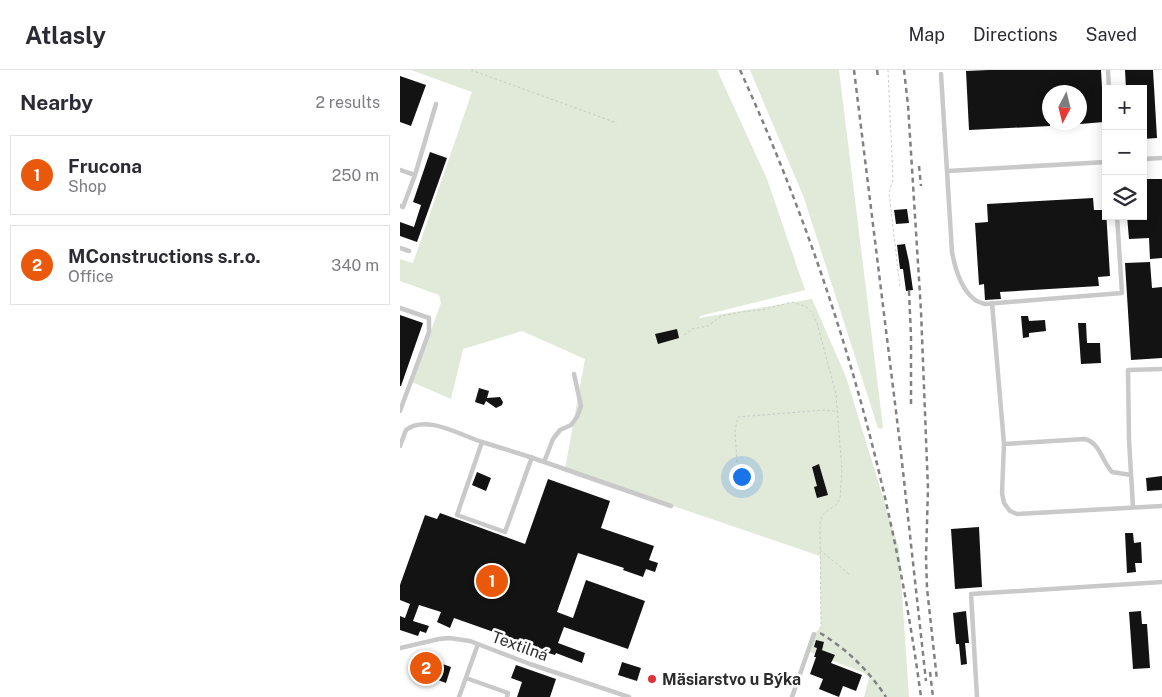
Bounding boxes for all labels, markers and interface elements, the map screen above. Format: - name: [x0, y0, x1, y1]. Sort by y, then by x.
- text: Atlasly: [25, 21, 106, 49]
- text: Map: [908, 24, 945, 45]
- text: Directions: [973, 24, 1058, 45]
- text: Saved: [1086, 24, 1137, 45]
- north arrow: [1042, 85, 1087, 130]
- map controls: [1102, 85, 1147, 220]
- button: +: [1102, 85, 1147, 130]
- text: Nearby: [20, 90, 93, 115]
- text: 2 results: [315, 93, 380, 112]
- button: −: [1102, 130, 1147, 175]
- text: Frucona: [68, 155, 142, 177]
- text: 1: [34, 166, 40, 185]
- text: 250 m: [332, 166, 379, 185]
- button: layers: [1102, 175, 1147, 220]
- text: Shop: [68, 177, 107, 196]
- text: MConstructions s.r.o.: [68, 245, 261, 267]
- text: 2: [32, 256, 42, 275]
- text: 340 m: [331, 256, 379, 275]
- text: Office: [68, 267, 114, 286]
- your location: [729, 464, 755, 490]
- pin: 1: [476, 562, 508, 600]
- street label: Textilná: [489, 627, 551, 665]
- pin: 2: [410, 649, 442, 687]
- place label: Mäsiarstvo u Býka: [662, 670, 801, 689]
- marker: Mäsiarstvo u Býka: [646, 673, 658, 685]

